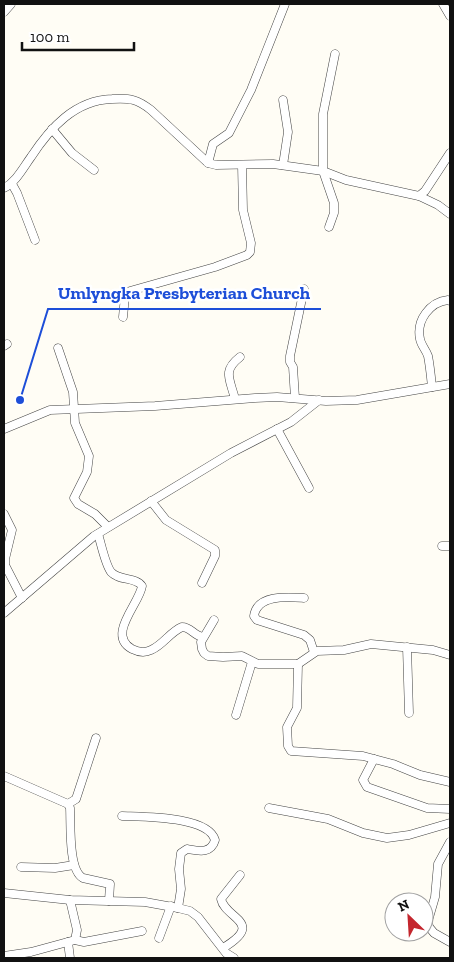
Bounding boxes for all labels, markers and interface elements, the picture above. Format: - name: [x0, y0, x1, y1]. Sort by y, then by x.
- scale bar: [22, 20, 135, 52]
- text: 100 m: [30, 28, 69, 46]
- callout: Umlyngka Presbyterian Church: [48, 276, 321, 309]
- text: Umlyngka Presbyterian Church: [58, 282, 311, 304]
- north arrow: [384, 892, 434, 942]
- text: N: [395, 896, 412, 916]

